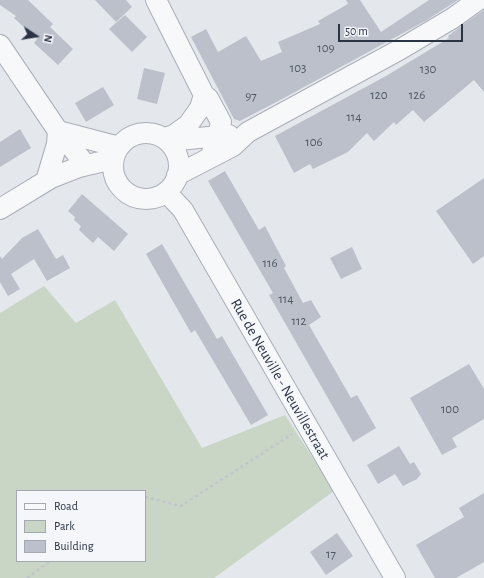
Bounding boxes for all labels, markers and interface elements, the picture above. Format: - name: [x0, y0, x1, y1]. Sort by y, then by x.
- north arrow: [16, 16, 56, 56]
- scale bar: [340, 16, 465, 42]
- text: 50 m: [345, 25, 368, 37]
- text: N: [42, 34, 54, 43]
- house number: 109: [317, 40, 335, 56]
- house number: 103: [290, 60, 306, 76]
- house number: 130: [420, 61, 436, 77]
- house number: 120: [370, 87, 388, 103]
- house number: 126: [409, 87, 425, 103]
- house number: 97: [245, 88, 257, 104]
- house number: 114: [346, 109, 362, 125]
- house number: 106: [305, 134, 323, 150]
- house number: 116: [262, 255, 278, 271]
- house number: 114: [278, 291, 294, 307]
- street label: Rue de Neuville - Neuvillestraat: [227, 295, 333, 463]
- house number: 112: [292, 313, 306, 329]
- house number: 100: [441, 401, 459, 417]
- legend: [16, 490, 146, 562]
- text: Road: [54, 500, 78, 512]
- text: Park: [54, 520, 75, 532]
- text: Building: [54, 540, 94, 552]
- house number: 17: [326, 546, 336, 562]

